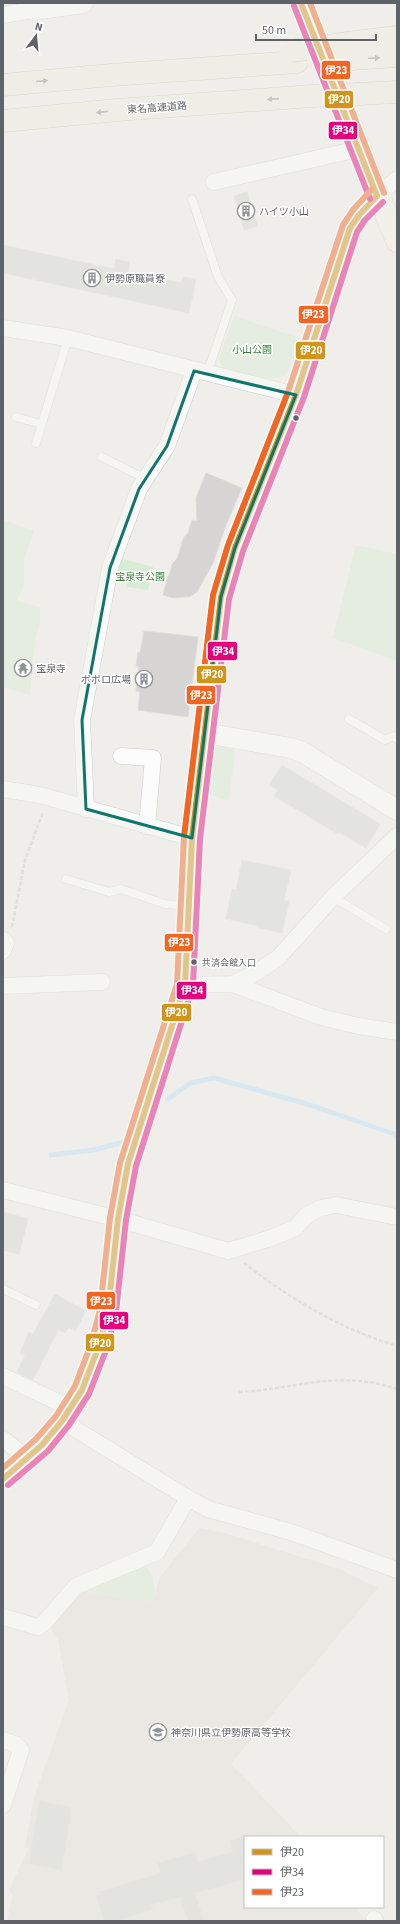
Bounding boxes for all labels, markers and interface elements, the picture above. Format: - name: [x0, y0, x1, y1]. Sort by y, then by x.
- north arrow: [16, 16, 56, 56]
- scale bar: [256, 16, 376, 42]
- text: N: [33, 19, 44, 35]
- text: 50 m: [262, 22, 286, 39]
- one-way arrow: [368, 54, 380, 61]
- line badge: 伊23: [321, 60, 351, 80]
- text: 伊23: [325, 63, 347, 78]
- one-way arrow: [36, 78, 48, 84]
- line badge: 伊20: [324, 90, 354, 109]
- text: 伊20: [328, 92, 350, 107]
- one-way arrow: [267, 96, 279, 103]
- street label: 東名高速道路: [127, 99, 187, 117]
- one-way arrow: [96, 108, 108, 115]
- line badge: 伊34: [328, 121, 358, 140]
- text: 伊34: [332, 123, 354, 138]
- building icon: ハイツ小山: [236, 201, 256, 221]
- place label: ハイツ小山: [259, 205, 309, 219]
- building icon: 伊勢原職員寮: [82, 268, 102, 288]
- place label: 伊勢原職員寮: [105, 272, 165, 286]
- line badge: 伊23: [298, 305, 329, 324]
- text: 伊23: [302, 307, 324, 322]
- line badge: 伊20: [295, 341, 326, 360]
- park label: 小山公園: [232, 343, 272, 357]
- text: 伊20: [300, 343, 322, 358]
- unlabelled marker: [291, 413, 301, 423]
- park label: 宝泉寺公園: [115, 570, 165, 584]
- line badge: 伊34: [207, 641, 238, 661]
- text: 伊34: [212, 644, 234, 659]
- temple icon: 宝泉寺: [13, 658, 33, 678]
- place label: 宝泉寺: [36, 662, 66, 676]
- line badge: 伊20: [196, 665, 227, 684]
- text: 伊20: [201, 667, 223, 682]
- building icon: ポポロ広場: [134, 669, 154, 689]
- place label: ポポロ広場: [81, 673, 131, 687]
- line badge: 伊23: [186, 685, 216, 705]
- text: 伊23: [190, 688, 212, 703]
- line badge: 伊23: [164, 933, 194, 952]
- text: 伊23: [168, 935, 190, 950]
- marker: 共済会館入口: [189, 957, 199, 967]
- place label: 共済会館入口: [202, 957, 256, 970]
- line badge: 伊34: [176, 981, 207, 1000]
- text: 伊34: [181, 983, 203, 998]
- line badge: 伊20: [161, 1003, 192, 1022]
- text: 伊20: [165, 1005, 187, 1020]
- line badge: 伊23: [86, 1291, 116, 1310]
- text: 伊23: [90, 1294, 112, 1309]
- line badge: 伊34: [99, 1311, 129, 1330]
- text: 伊34: [103, 1313, 125, 1328]
- line badge: 伊20: [85, 1333, 115, 1352]
- text: 伊20: [89, 1336, 111, 1351]
- school or university icon: 神奈川県立伊勢原高等学校: [148, 1722, 168, 1742]
- place label: 神奈川県立伊勢原高等学校: [171, 1726, 291, 1740]
- legend: [244, 1836, 384, 1908]
- text: 伊20: [280, 1844, 304, 1861]
- text: 伊34: [280, 1864, 304, 1881]
- text: 伊23: [280, 1884, 304, 1901]

